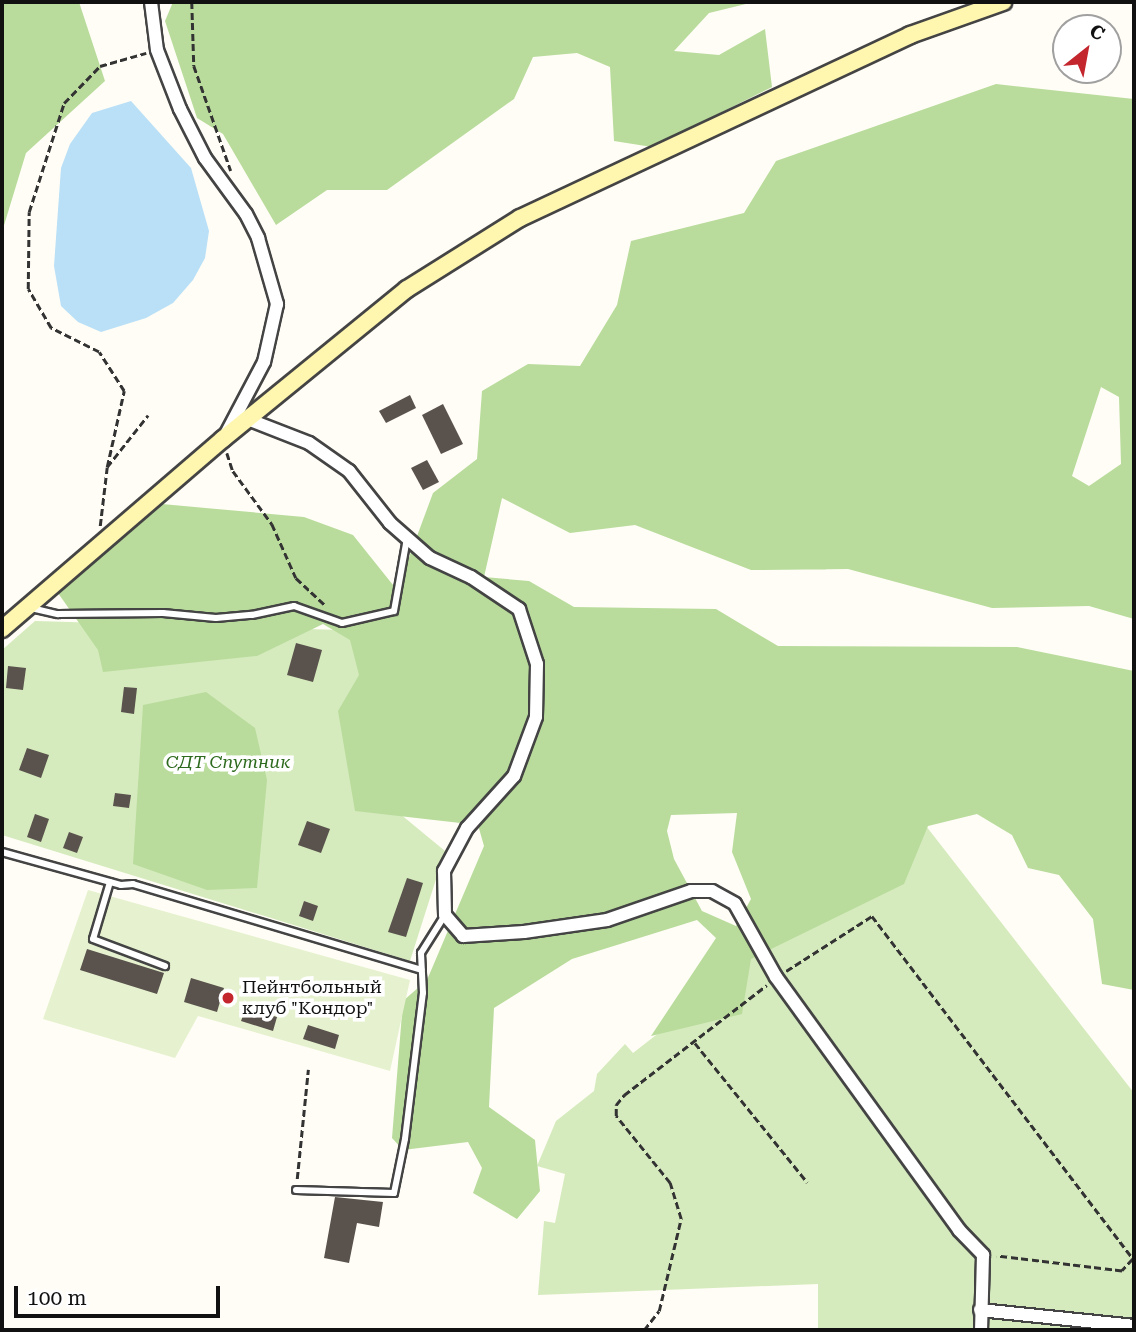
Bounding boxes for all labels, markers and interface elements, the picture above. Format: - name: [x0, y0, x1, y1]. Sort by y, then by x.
- north arrow: [1052, 14, 1122, 84]
- text: С: [1085, 19, 1109, 46]
- park label: СДТ Спутник: [166, 751, 290, 773]
- place label: Пейнтбольный клуб "Кондор": [242, 977, 382, 1020]
- marker: Пейнтбольный клуб "Кондор": [220, 990, 236, 1006]
- scale bar: [18, 1272, 224, 1316]
- text: 100 m: [27, 1286, 87, 1310]

